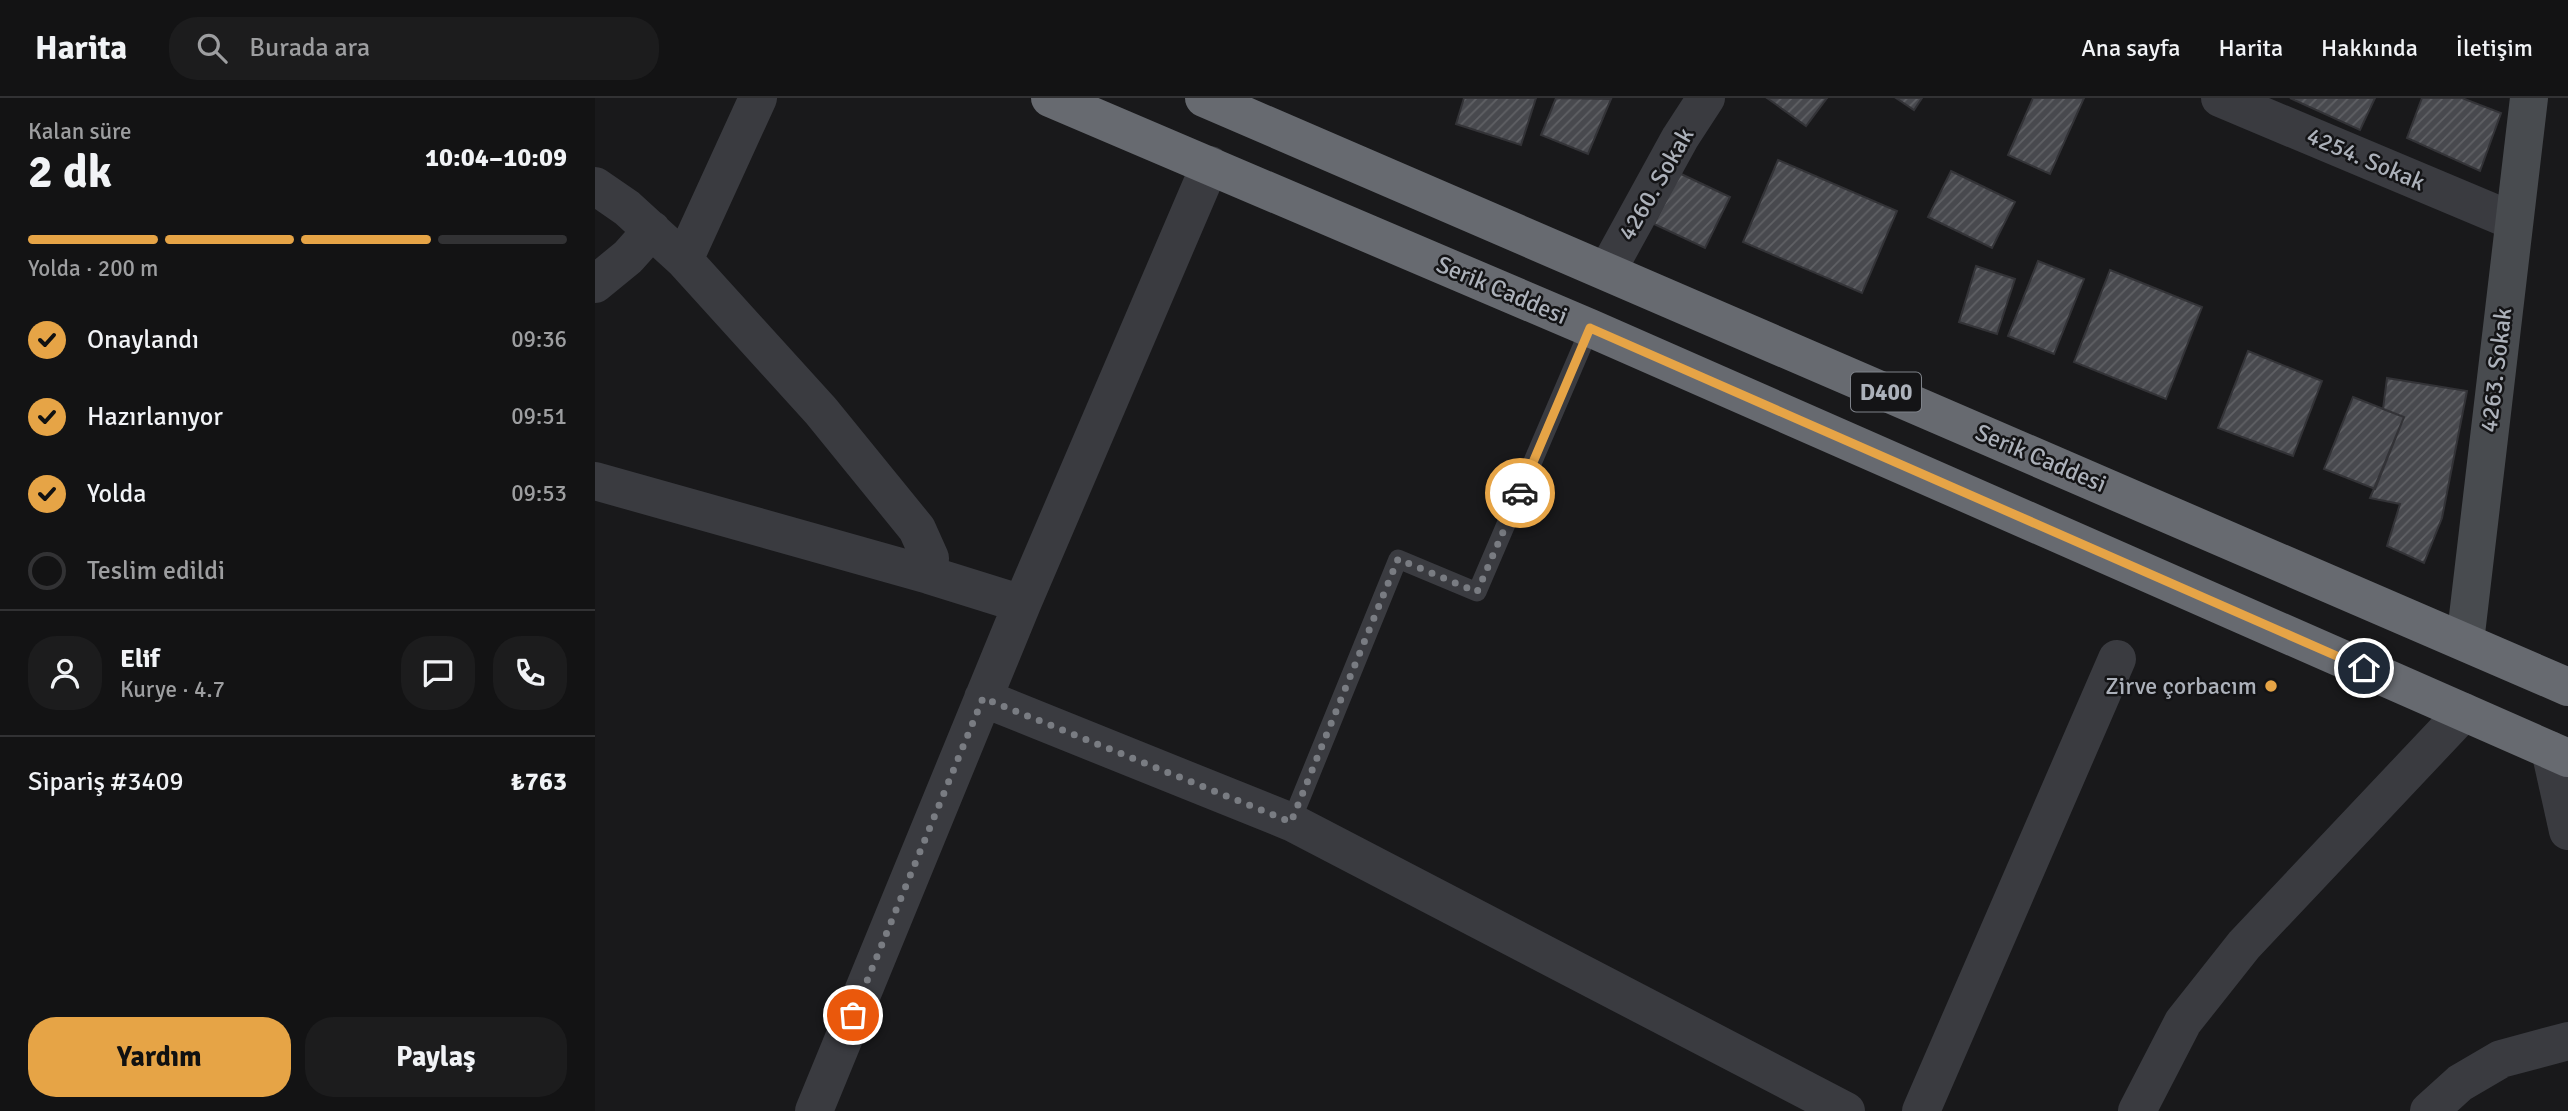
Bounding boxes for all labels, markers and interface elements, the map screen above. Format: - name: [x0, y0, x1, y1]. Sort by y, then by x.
- search box: [169, 17, 659, 80]
- text: Harita: [35, 28, 127, 69]
- icon: search: [193, 29, 231, 67]
- text: Burada ara: [249, 32, 370, 64]
- text: Ana sayfa: [2081, 33, 2181, 63]
- text: Harita: [2219, 33, 2283, 63]
- text: Hakkında: [2321, 33, 2418, 63]
- text: İletişim: [2456, 33, 2533, 63]
- text: Kalan süre: [28, 117, 132, 146]
- street label: 4254. Sokak: [2302, 121, 2430, 197]
- street label: 4260. Sokak: [1612, 122, 1700, 246]
- text: 10:04–10:09: [425, 142, 567, 174]
- text: 2 dk: [28, 144, 112, 200]
- street label: Serik Caddesi: [1432, 249, 1572, 331]
- text: Yolda · 200 m: [28, 254, 158, 283]
- street label: 4263. Sokak: [2473, 306, 2519, 434]
- icon: check: [28, 321, 66, 359]
- text: Onaylandı: [87, 324, 199, 356]
- text: 09:36: [511, 325, 567, 354]
- road number: D400: [1851, 372, 1921, 412]
- icon: check: [28, 398, 66, 436]
- text: Hazırlanıyor: [87, 401, 223, 433]
- text: 09:51: [511, 402, 567, 431]
- street label: Serik Caddesi: [1971, 417, 2111, 499]
- courier: [1485, 458, 1555, 528]
- icon: car: [1501, 474, 1539, 512]
- icon: check: [28, 475, 66, 513]
- text: Yolda: [87, 478, 147, 510]
- text: 09:53: [511, 479, 567, 508]
- text: Teslim edildi: [87, 555, 225, 587]
- button: person: [28, 636, 102, 710]
- button: chat: [401, 636, 475, 710]
- button: phone: [493, 636, 567, 710]
- pin: [2334, 638, 2394, 698]
- text: Elif: [120, 643, 160, 675]
- icon: home: [2345, 649, 2383, 687]
- place label: Zirve çorbacım: [2105, 671, 2257, 701]
- text: Kurye · 4.7: [120, 675, 225, 704]
- marker: Zirve çorbacım: [2263, 678, 2279, 694]
- text: Sipariş #3409: [28, 766, 184, 798]
- text: ₺763: [511, 766, 567, 798]
- pin: [823, 985, 883, 1045]
- icon: bag: [834, 996, 872, 1034]
- button: Yardım: [28, 1017, 291, 1097]
- button: Paylaş: [305, 1017, 567, 1097]

